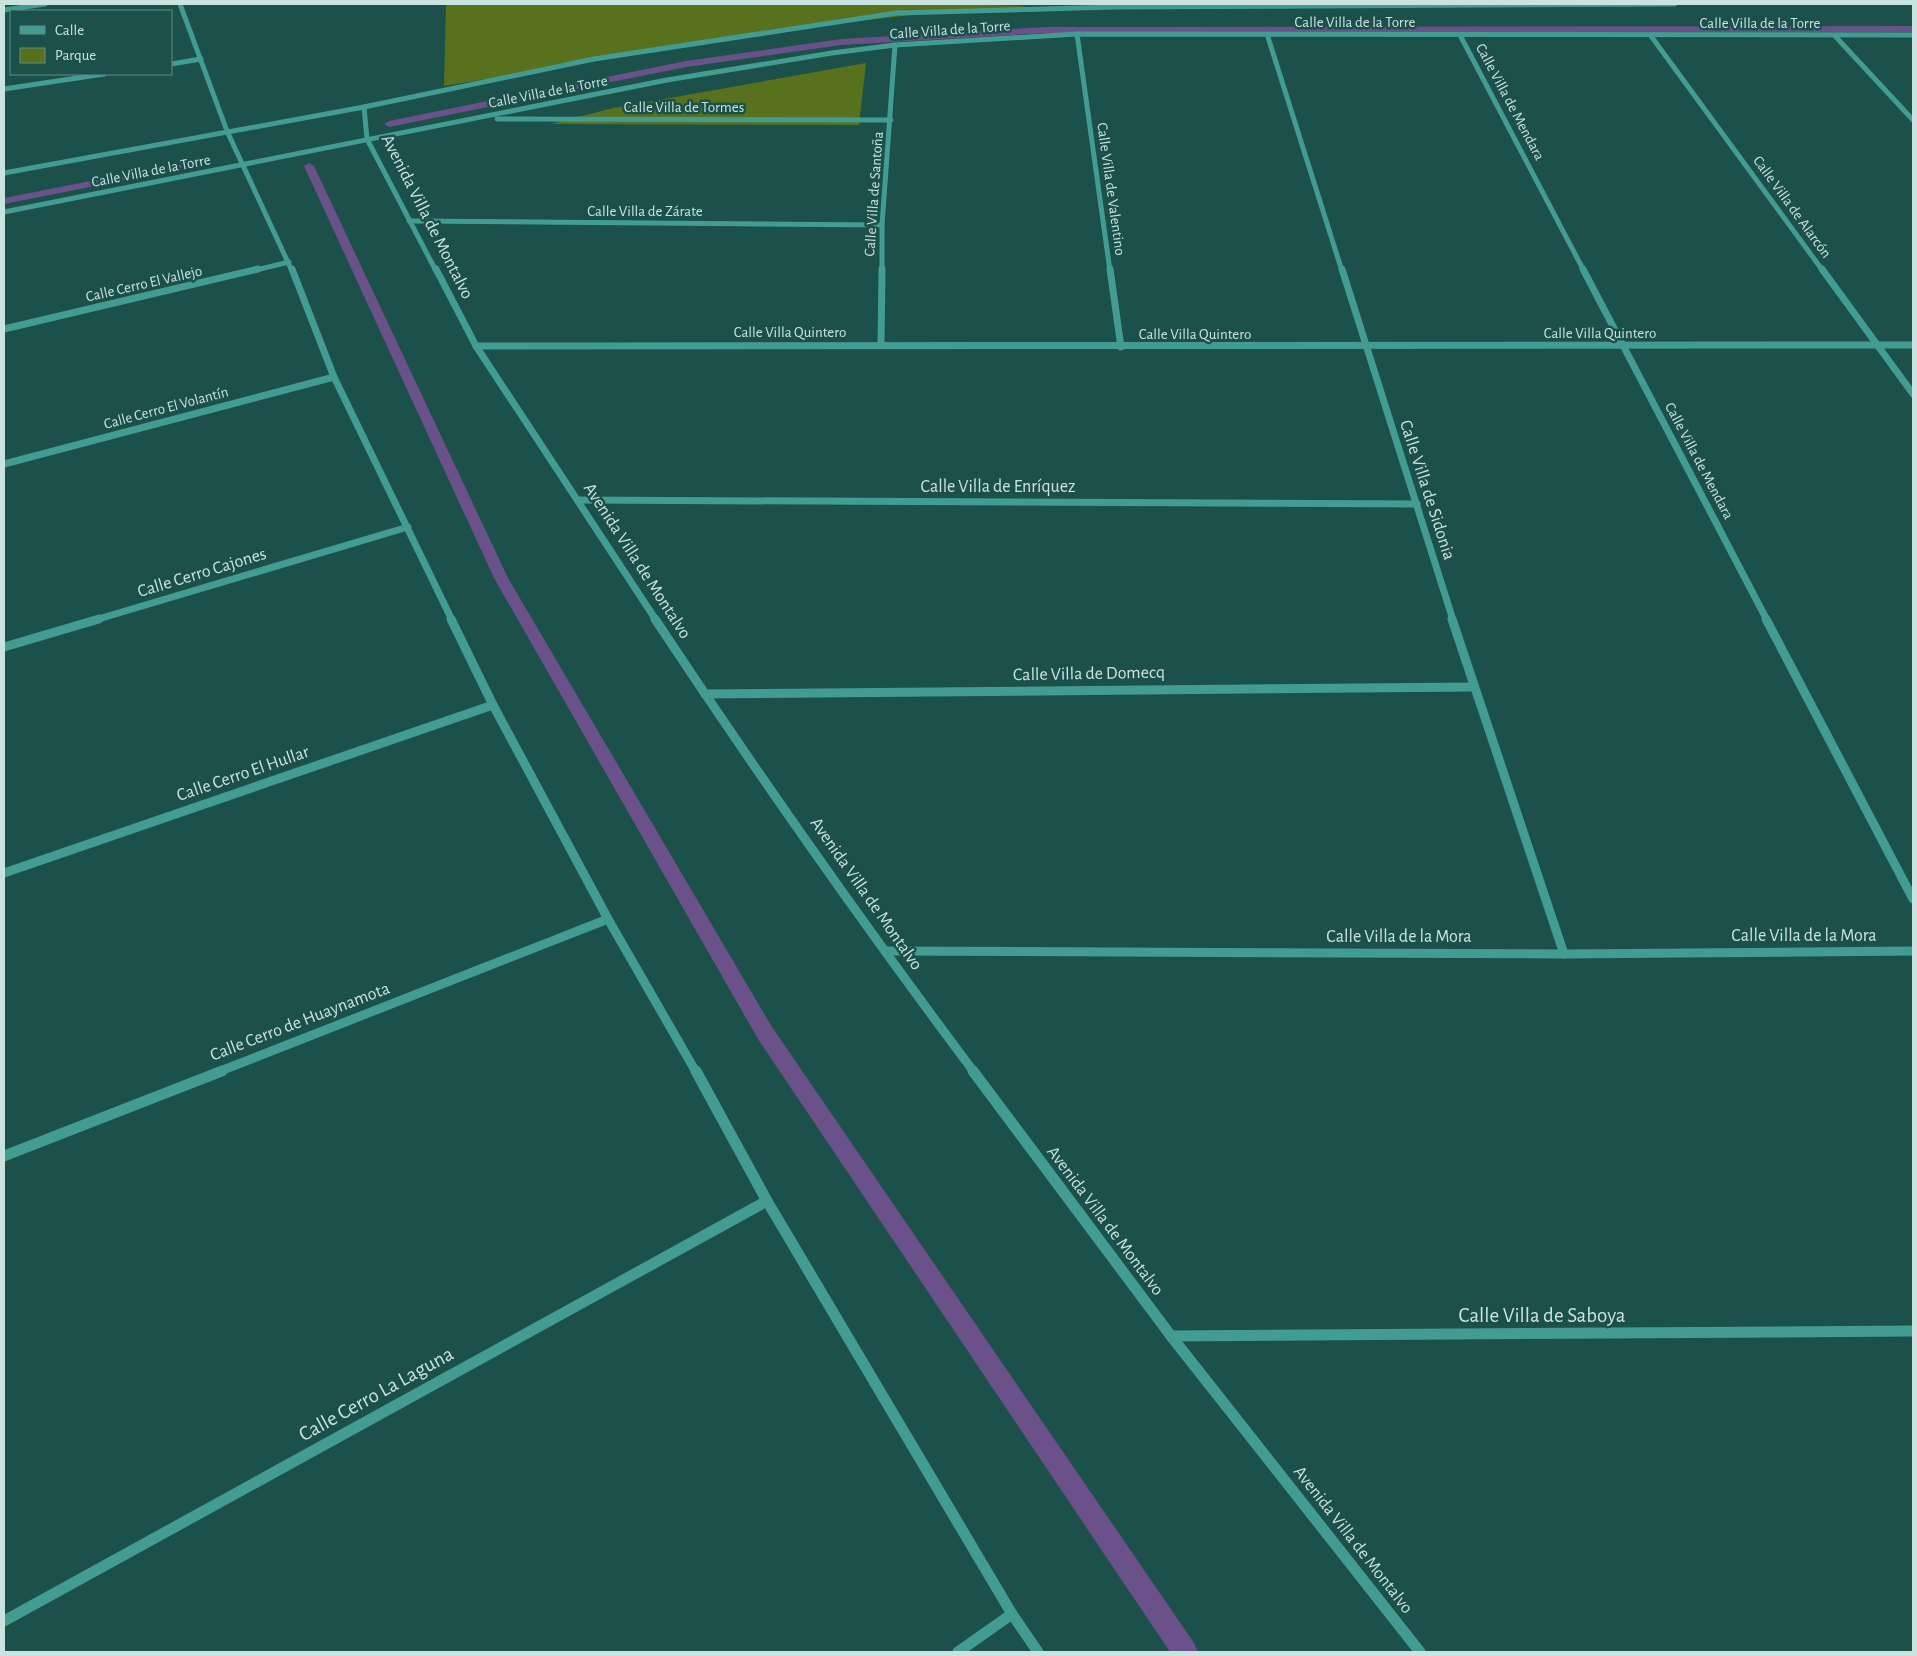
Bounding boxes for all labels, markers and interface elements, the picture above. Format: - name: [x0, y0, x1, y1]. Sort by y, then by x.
- legend: [10, 10, 172, 75]
- street label: Calle Villa de la Torre: [1295, 15, 1416, 30]
- street label: Calle Villa de la Torre: [1700, 16, 1821, 31]
- street label: Calle Villa de la Torre: [889, 18, 1011, 42]
- text: Calle: [55, 23, 84, 38]
- street label: Calle Villa de Mendara: [1473, 41, 1547, 163]
- text: Parque: [55, 48, 96, 63]
- street label: Calle Villa de la Torre: [487, 73, 609, 111]
- street label: Calle Villa de Tormes: [624, 100, 744, 115]
- street label: Calle Villa de Valentino: [1094, 122, 1128, 256]
- street label: Calle Villa de Santoña: [862, 131, 886, 257]
- street label: Avenida Villa de Montalvo: [378, 132, 476, 302]
- street label: Calle Villa de la Torre: [90, 152, 212, 190]
- street label: Calle Villa de Alarcón: [1750, 153, 1834, 261]
- street label: Calle Villa de Zárate: [587, 204, 703, 219]
- street label: Calle Cerro El Vallejo: [84, 263, 204, 305]
- street label: Calle Villa Quintero: [734, 325, 846, 340]
- street label: Calle Villa Quintero: [1544, 326, 1656, 341]
- street label: Calle Villa Quintero: [1139, 327, 1251, 342]
- street label: Calle Cerro El Volantín: [102, 384, 230, 432]
- street label: Calle Villa de Mendara: [1662, 400, 1736, 522]
- street label: Calle Villa de Sidonia: [1396, 418, 1458, 562]
- street label: Calle Villa de Enríquez: [921, 478, 1075, 496]
- street label: Avenida Villa de Montalvo: [580, 480, 694, 642]
- street label: Calle Cerro Cajones: [135, 545, 269, 601]
- street label: Calle Villa de Domecq: [1013, 664, 1165, 684]
- street label: Calle Cerro El Hullar: [174, 743, 312, 805]
- street label: Avenida Villa de Montalvo: [807, 814, 926, 974]
- street label: Calle Villa de la Mora: [1731, 927, 1877, 945]
- street label: Calle Villa de la Mora: [1326, 928, 1472, 946]
- street label: Calle Cerro de Huaynamota: [208, 979, 392, 1065]
- street label: Avenida Villa de Montalvo: [1043, 1143, 1167, 1299]
- street label: Calle Villa de Saboya: [1459, 1305, 1626, 1326]
- street label: Calle Cerro La Laguna: [295, 1343, 457, 1445]
- street label: Avenida Villa de Montalvo: [1290, 1463, 1416, 1617]

